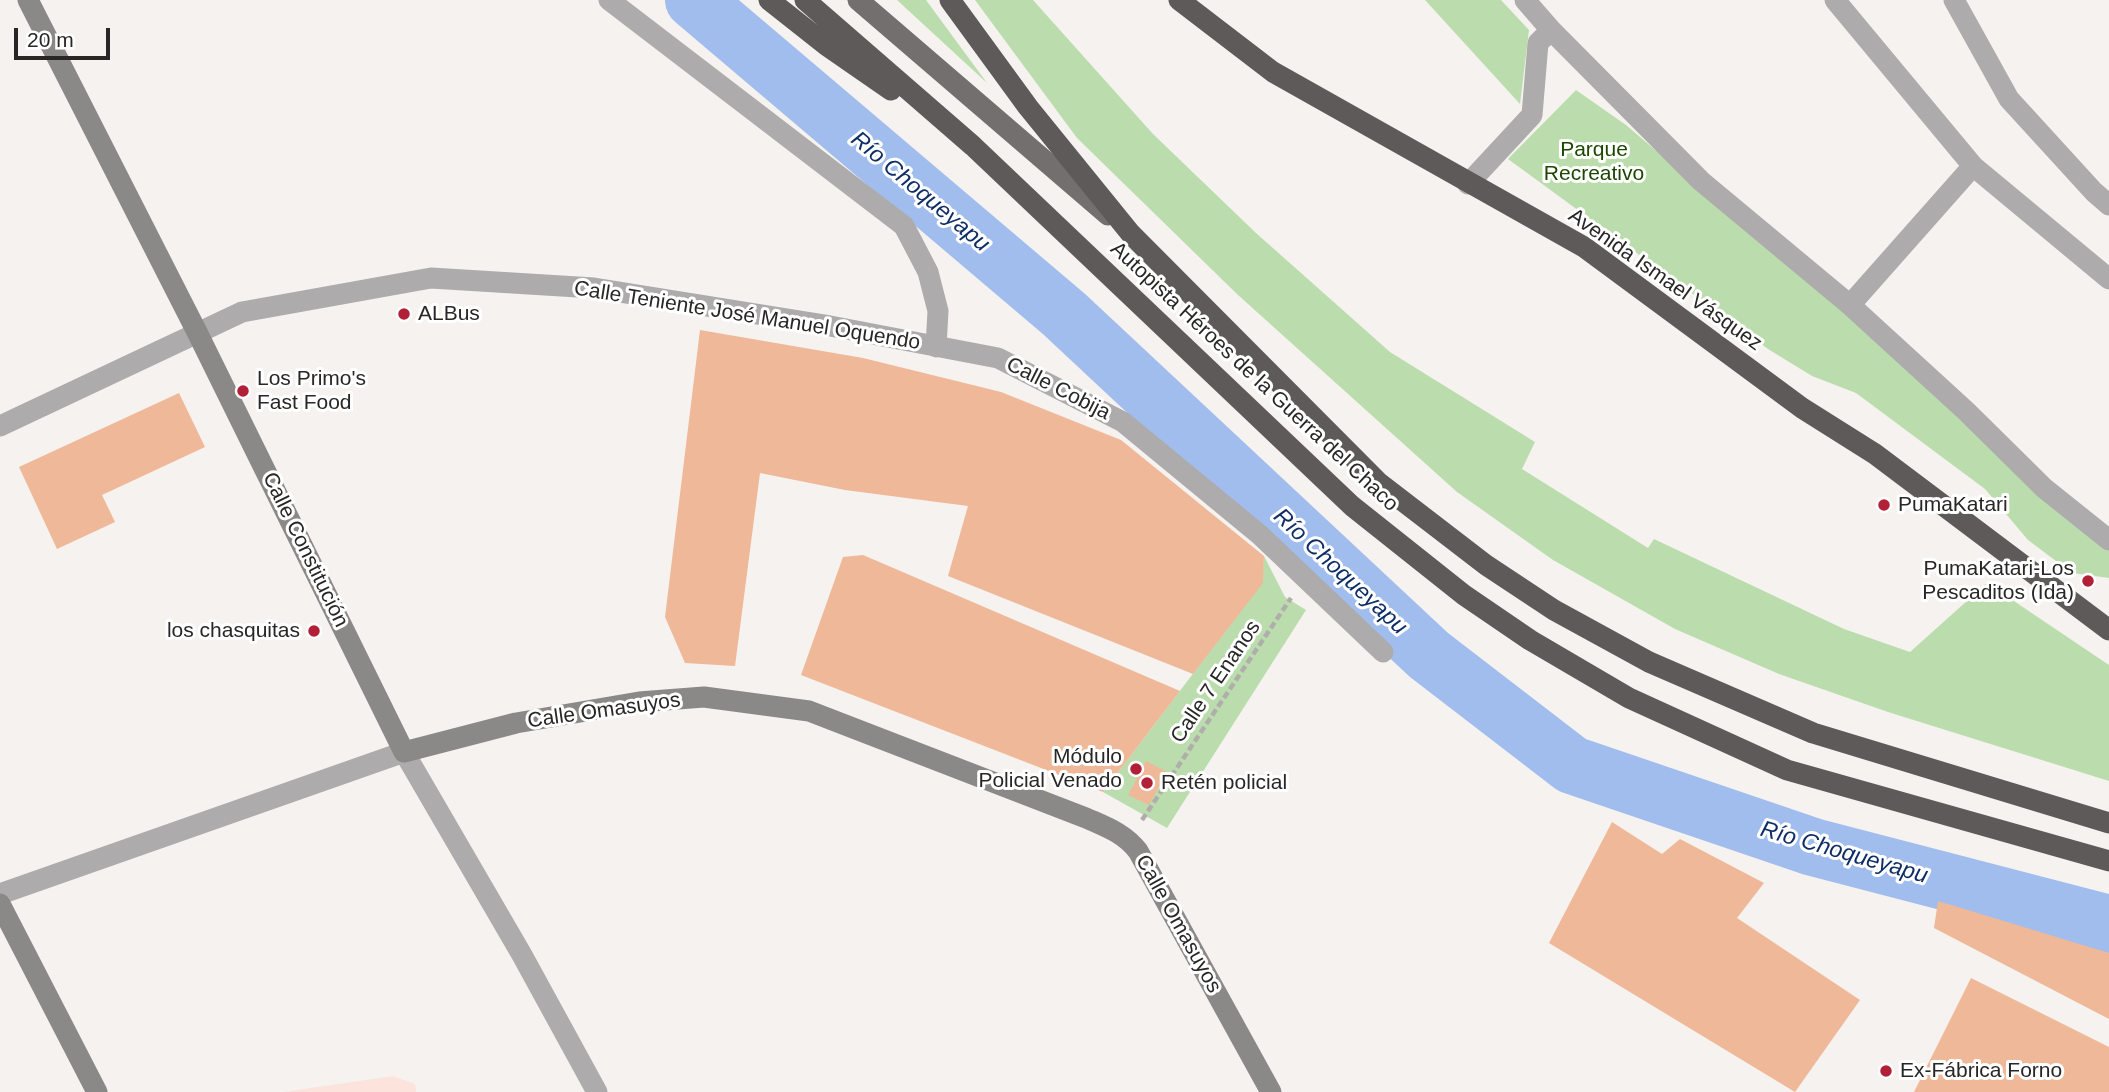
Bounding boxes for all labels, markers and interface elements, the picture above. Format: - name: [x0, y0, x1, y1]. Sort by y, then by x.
- scale bar: [18, 14, 114, 58]
- text: 20 m: [27, 28, 74, 51]
- water label: Río Choqueyapu: [845, 126, 995, 258]
- park label: Parque Recreativo: [1544, 137, 1644, 187]
- street label: Avenida Ismael Vásquez: [1563, 204, 1767, 356]
- street label: Autopista Héroes de la Guerra del Chaco: [1105, 237, 1403, 517]
- street label: Calle Teniente José Manuel Oquendo: [572, 276, 922, 356]
- place label: ALBus: [418, 301, 480, 327]
- marker: ALBus: [396, 306, 412, 322]
- street label: Calle Cobija: [1002, 352, 1114, 426]
- place label: Los Primo's Fast Food: [257, 366, 366, 416]
- marker: Los Primo's Fast Food: [235, 383, 251, 399]
- street label: Calle Constitución: [257, 468, 353, 632]
- place label: PumaKatari: [1898, 492, 2008, 518]
- marker: PumaKatari: [1876, 497, 1892, 513]
- water label: Río Choqueyapu: [1267, 503, 1413, 641]
- place label: PumaKatari-Los Pescaditos (Ida): [1922, 556, 2074, 606]
- marker: PumaKatari-Los Pescaditos (Ida): [2080, 573, 2096, 589]
- street label: Calle 7 Enanos: [1166, 616, 1266, 748]
- place label: los chasquitas: [167, 618, 300, 644]
- marker: los chasquitas: [306, 623, 322, 639]
- street label: Calle Omasuyos: [526, 688, 682, 734]
- place label: Módulo Policial Venado: [978, 744, 1122, 794]
- marker: Módulo Policial Venado: [1128, 761, 1144, 777]
- place label: Retén policial: [1161, 770, 1287, 796]
- marker: Retén policial: [1139, 775, 1155, 791]
- water label: Río Choqueyapu: [1757, 816, 1931, 890]
- street label: Calle Omasuyos: [1130, 851, 1226, 997]
- place label: Ex-Fábrica Forno: [1900, 1058, 2062, 1084]
- marker: Ex-Fábrica Forno: [1878, 1063, 1894, 1079]

